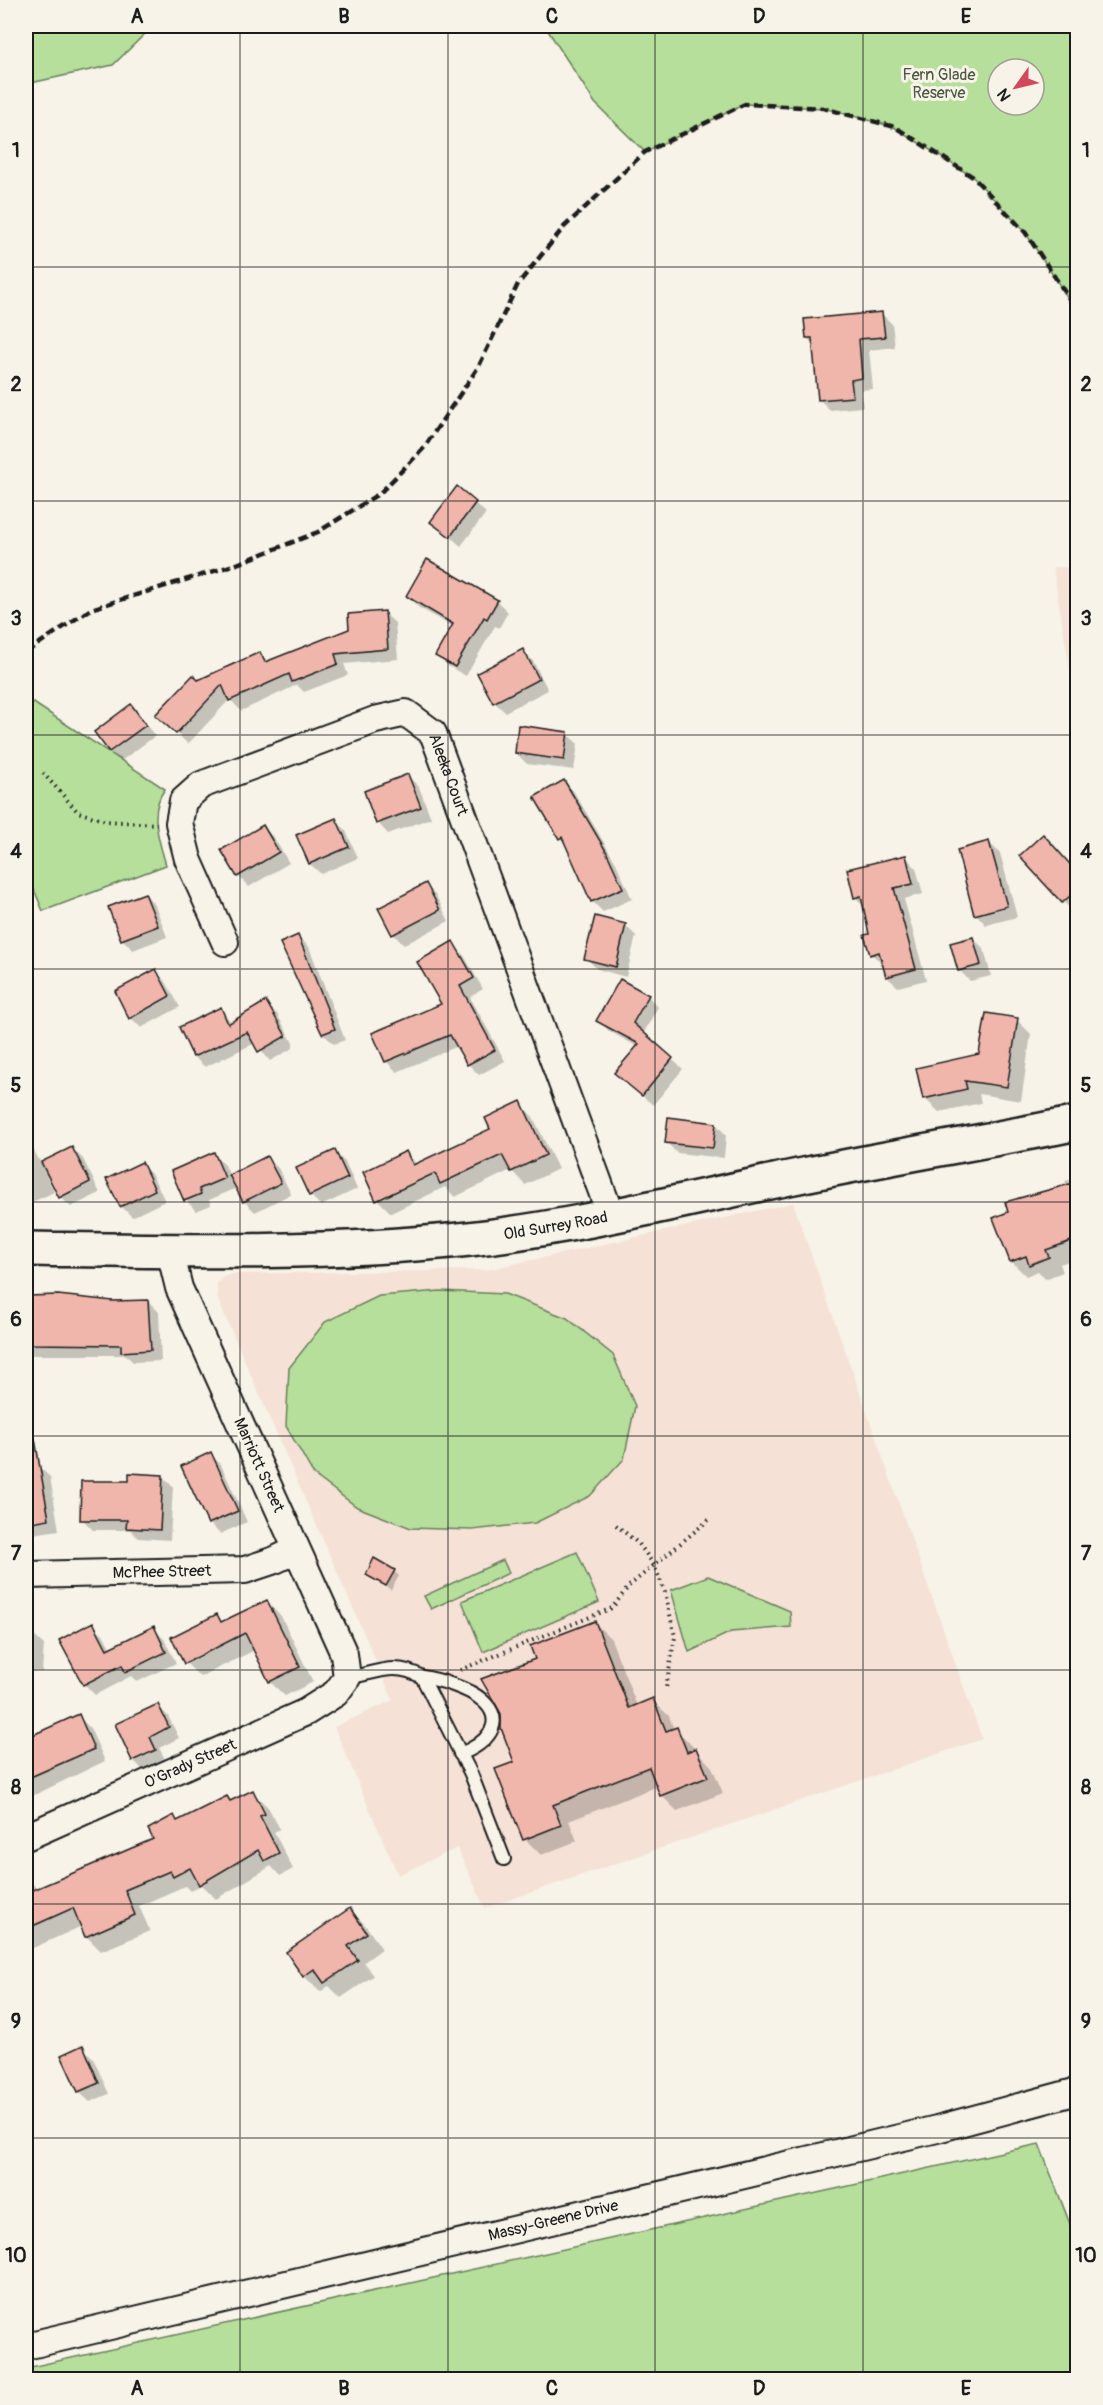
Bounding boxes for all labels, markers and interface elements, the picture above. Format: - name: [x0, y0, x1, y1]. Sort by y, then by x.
- text: A: [131, 4, 144, 29]
- text: B: [338, 4, 350, 29]
- text: C: [546, 4, 558, 29]
- text: D: [753, 4, 766, 29]
- text: E: [961, 4, 972, 29]
- north arrow: [986, 57, 1046, 117]
- park label: Fern Glade Reserve: [903, 65, 976, 103]
- text: N: [993, 85, 1016, 105]
- text: 1: [12, 138, 20, 163]
- text: 1: [1082, 138, 1090, 163]
- text: 2: [10, 372, 22, 397]
- text: 2: [1080, 372, 1092, 397]
- text: 3: [10, 606, 22, 631]
- text: 3: [1080, 606, 1092, 631]
- street label: Aleeka Court: [424, 731, 473, 819]
- text: 4: [10, 839, 22, 864]
- text: 4: [1080, 839, 1092, 864]
- text: 5: [11, 1073, 22, 1098]
- text: 5: [1081, 1073, 1092, 1098]
- street label: Old Surrey Road: [502, 1207, 609, 1245]
- text: 6: [10, 1307, 22, 1332]
- text: 6: [1080, 1307, 1092, 1332]
- street label: Marriott Street: [229, 1415, 289, 1516]
- text: 7: [11, 1541, 22, 1566]
- text: 7: [1081, 1541, 1092, 1566]
- street label: McPhee Street: [112, 1561, 212, 1583]
- street label: O'Grady Street: [141, 1734, 240, 1793]
- text: 8: [11, 1775, 21, 1800]
- text: 8: [1081, 1775, 1091, 1800]
- text: 9: [11, 2009, 21, 2034]
- text: 9: [1081, 2009, 1091, 2034]
- street label: Massy-Greene Drive: [486, 2195, 620, 2246]
- text: 10: [5, 2243, 27, 2268]
- text: 10: [1075, 2243, 1097, 2268]
- text: A: [131, 2376, 144, 2401]
- text: B: [338, 2376, 350, 2401]
- text: C: [546, 2376, 558, 2401]
- text: D: [753, 2376, 766, 2401]
- text: E: [961, 2376, 972, 2401]

